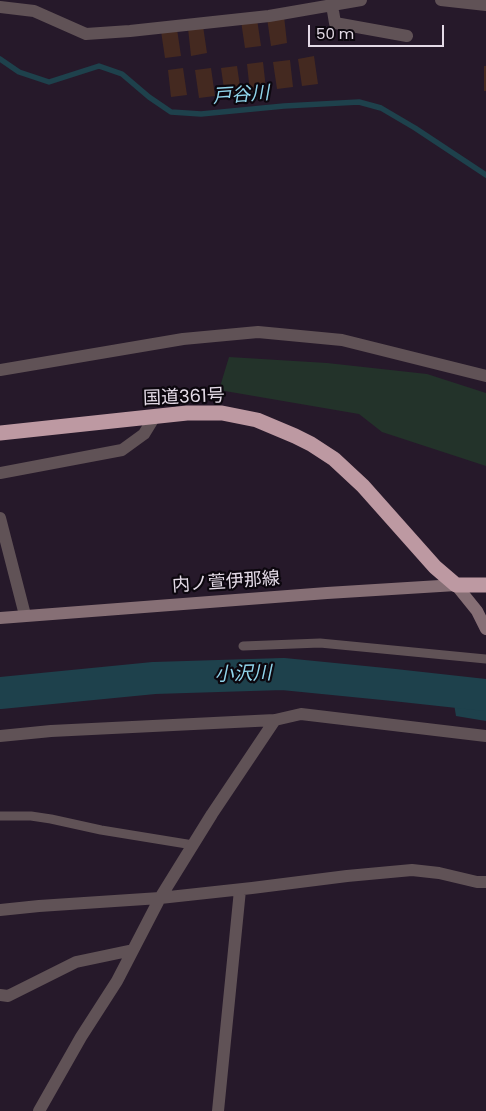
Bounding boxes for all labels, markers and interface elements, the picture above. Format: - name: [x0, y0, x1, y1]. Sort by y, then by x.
- scale bar: [311, 15, 447, 47]
- text: 50 m: [316, 23, 354, 44]
- water label: 戸谷川: [212, 83, 270, 109]
- street label: 国道361号: [143, 386, 225, 410]
- street label: 内ノ萱伊那線: [171, 568, 281, 598]
- water label: 小沢川: [214, 663, 272, 687]

